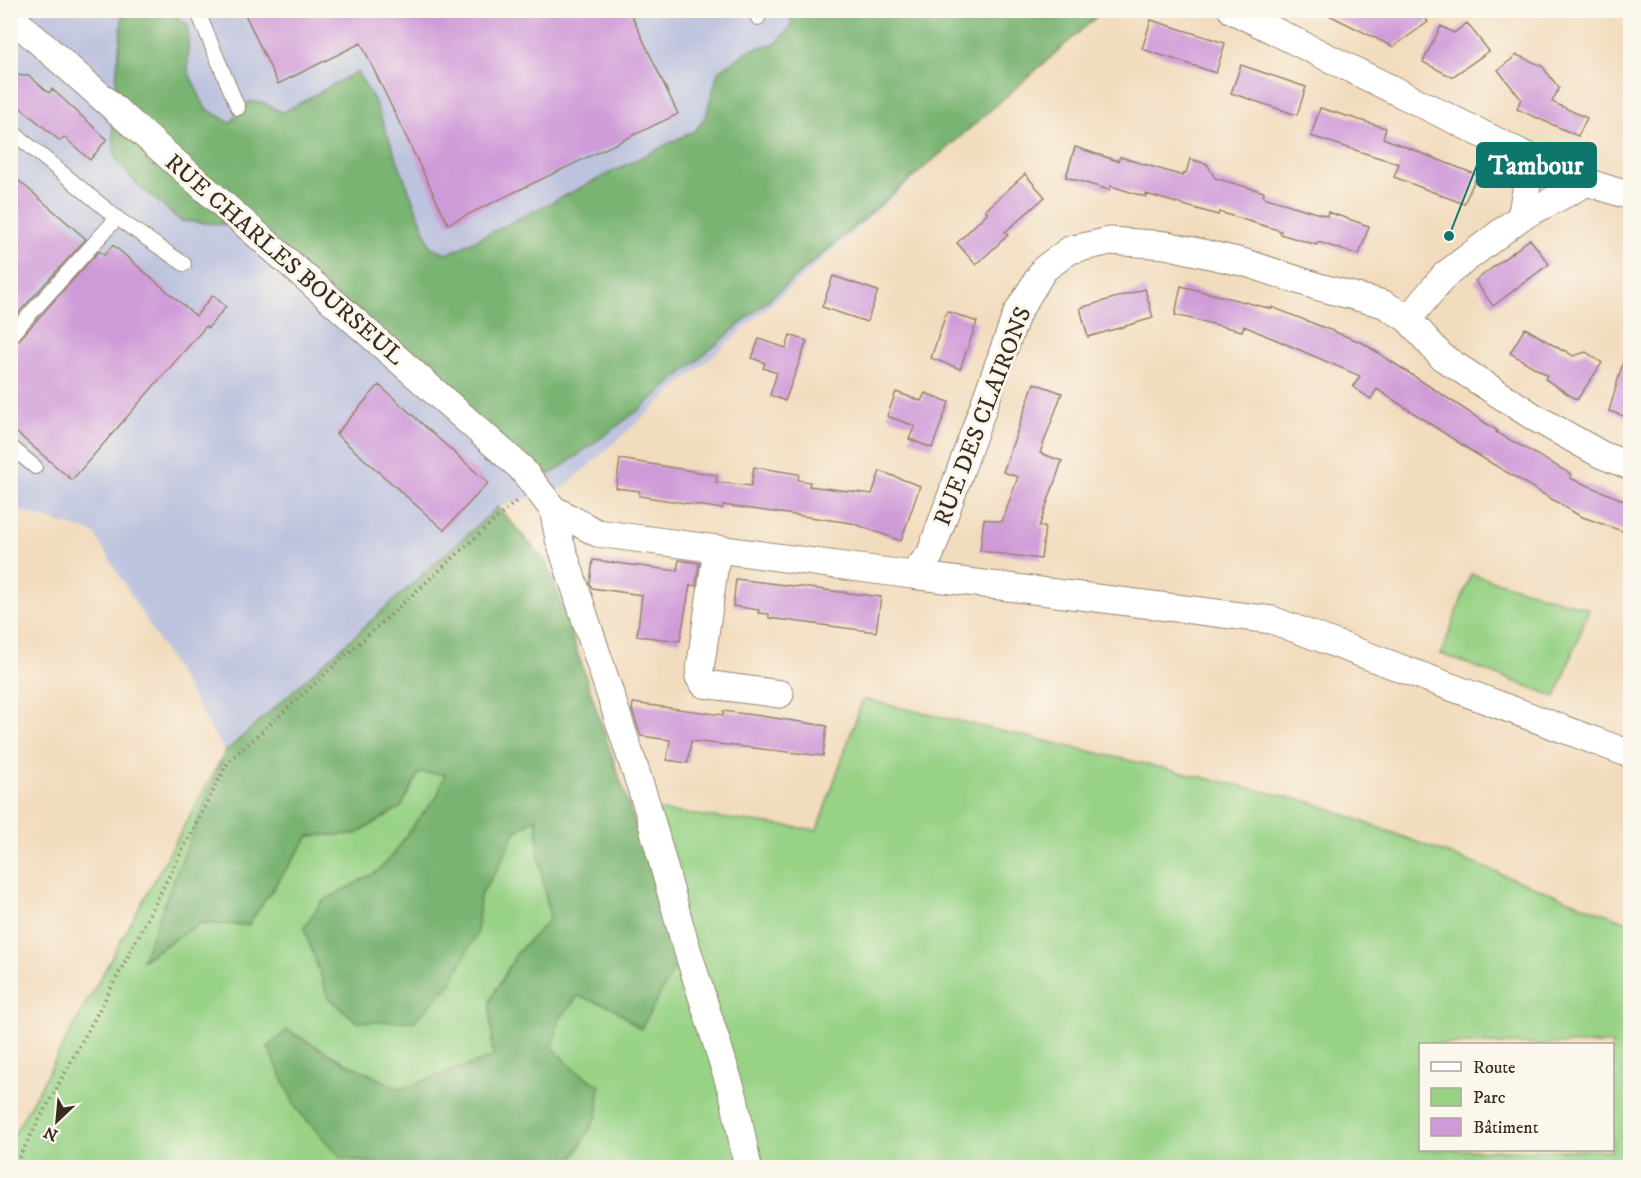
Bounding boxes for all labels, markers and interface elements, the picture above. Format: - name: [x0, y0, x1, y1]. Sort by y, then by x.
- callout: Tambour: [1477, 143, 1596, 187]
- street label: RUE CHARLES BOURSEUL: [158, 148, 410, 372]
- text: Tambour: [1488, 150, 1584, 183]
- street label: RUE DES CLAIRONS: [927, 303, 1039, 530]
- legend: [1419, 1043, 1614, 1151]
- text: Route: [1473, 1057, 1516, 1079]
- text: Parc: [1473, 1087, 1506, 1109]
- north arrow: [27, 1091, 87, 1151]
- text: Bâtiment: [1473, 1117, 1539, 1139]
- text: N: [41, 1122, 61, 1145]

